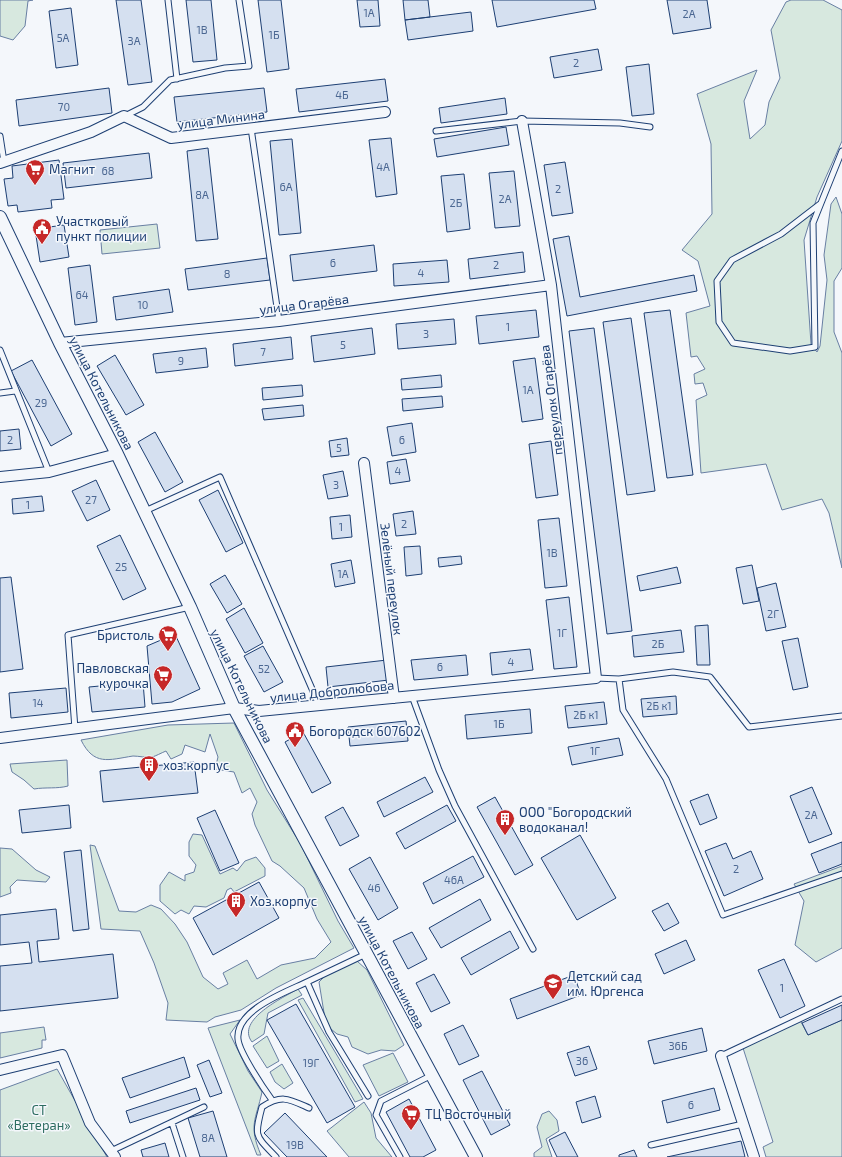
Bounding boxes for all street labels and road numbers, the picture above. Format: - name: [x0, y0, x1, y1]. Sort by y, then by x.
- street label: улица Минина: [176, 106, 266, 132]
- street label: улица Огарёва: [258, 291, 350, 317]
- street label: улица Котельникова: [66, 333, 138, 453]
- street label: переулок Огарёва: [536, 344, 566, 456]
- street label: Зелёный переулок: [377, 522, 407, 636]
- street label: улица Котельникова: [207, 626, 277, 746]
- street label: улица Добролюбова: [269, 677, 395, 705]
- street label: улица Котельникова: [355, 913, 429, 1031]

